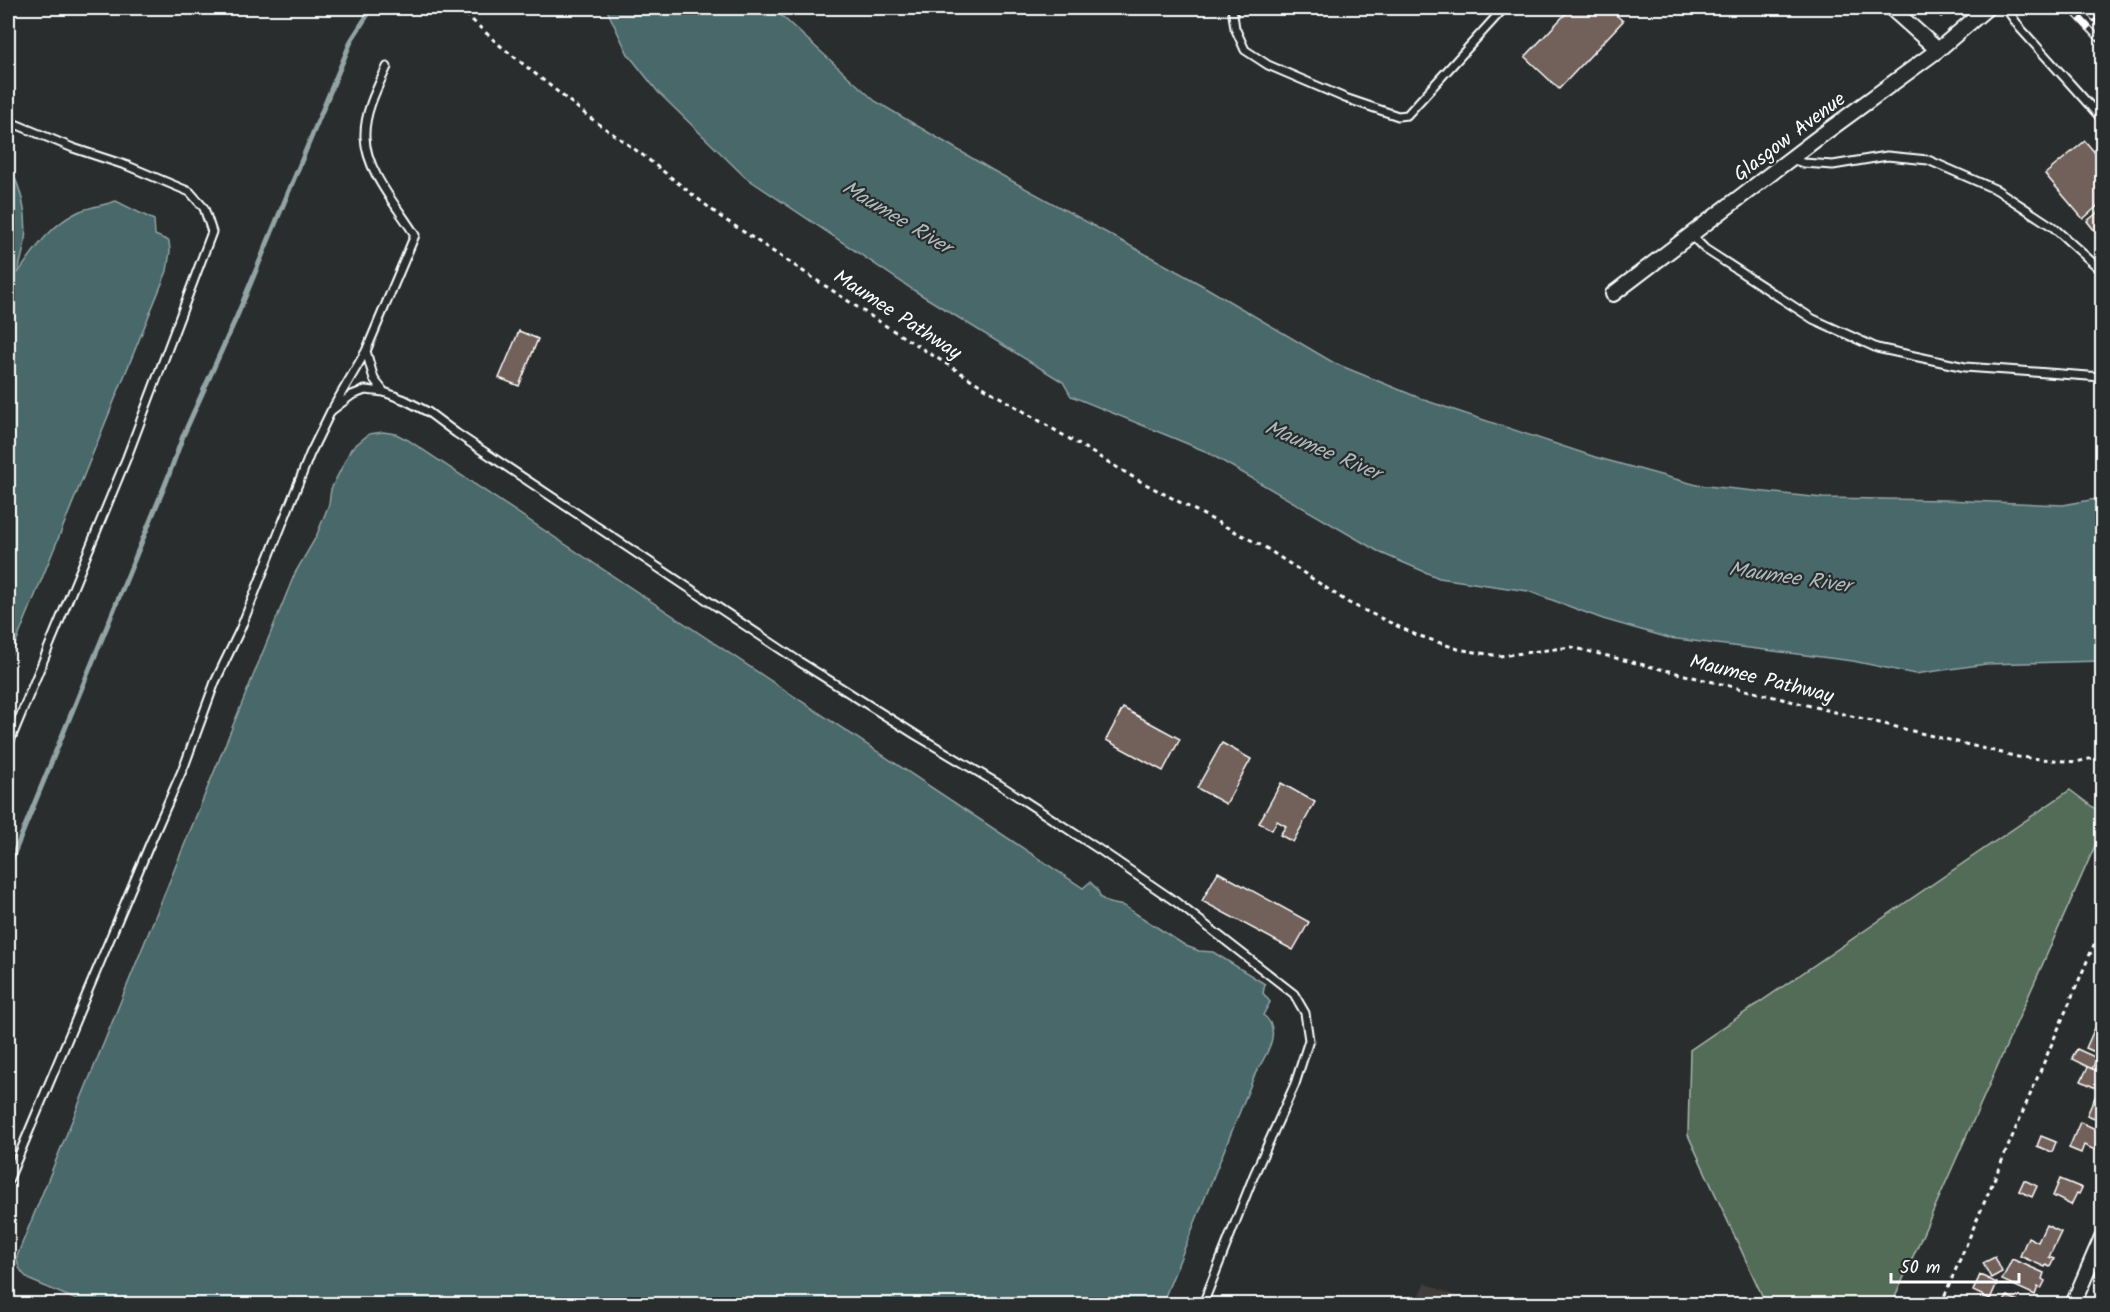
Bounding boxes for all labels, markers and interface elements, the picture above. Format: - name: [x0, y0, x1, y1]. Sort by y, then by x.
- street label: Glasgow Avenue: [1727, 85, 1853, 191]
- water label: Maumee River: [835, 172, 961, 266]
- street label: Maumee Pathway: [826, 262, 968, 370]
- water label: Maumee River: [1259, 412, 1389, 492]
- water label: Maumee River: [1727, 554, 1857, 604]
- street label: Maumee Pathway: [1686, 647, 1838, 713]
- scale bar: [1891, 1246, 2018, 1284]
- text: 50 m: [1900, 1254, 1940, 1283]

